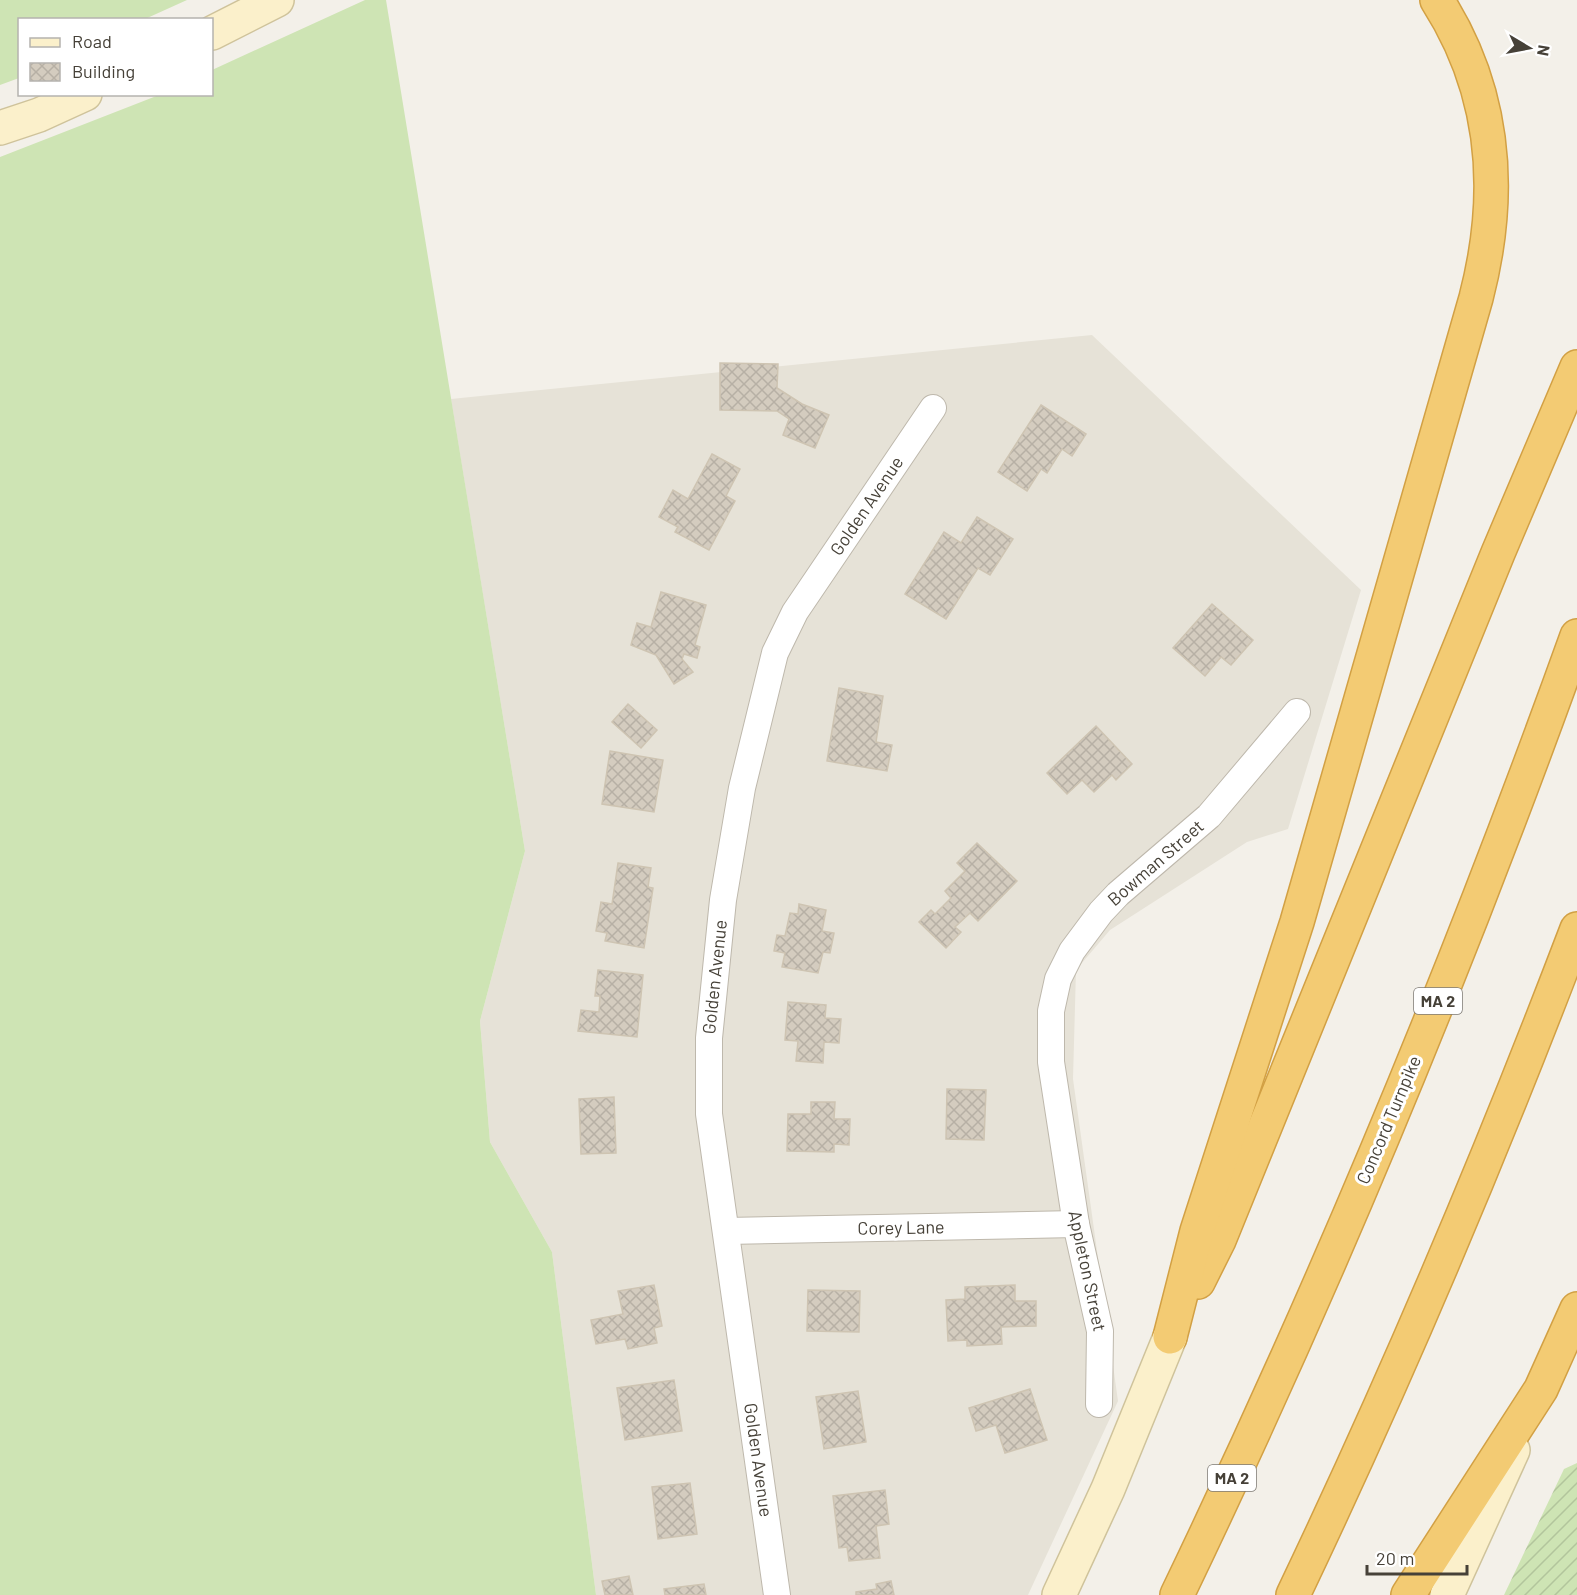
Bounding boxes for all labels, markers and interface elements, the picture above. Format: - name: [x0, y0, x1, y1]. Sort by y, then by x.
- legend: [18, 18, 213, 96]
- north arrow: [1499, 18, 1559, 78]
- text: Road: [72, 30, 112, 52]
- text: N: [1534, 44, 1555, 58]
- text: Building: [72, 60, 135, 82]
- street label: Golden Avenue: [825, 452, 907, 559]
- street label: Bowman Street: [1103, 814, 1208, 910]
- street label: Golden Avenue: [697, 919, 731, 1035]
- road number: MA 2: [1414, 988, 1462, 1014]
- street label: Concord Turnpike: [1351, 1052, 1425, 1187]
- street label: Appleton Street: [1064, 1208, 1112, 1333]
- street label: Corey Lane: [857, 1215, 945, 1239]
- street label: Golden Avenue: [740, 1401, 778, 1518]
- road number: MA 2: [1208, 1465, 1256, 1491]
- scale bar: [1367, 1538, 1468, 1576]
- text: 20 m: [1376, 1547, 1414, 1569]

